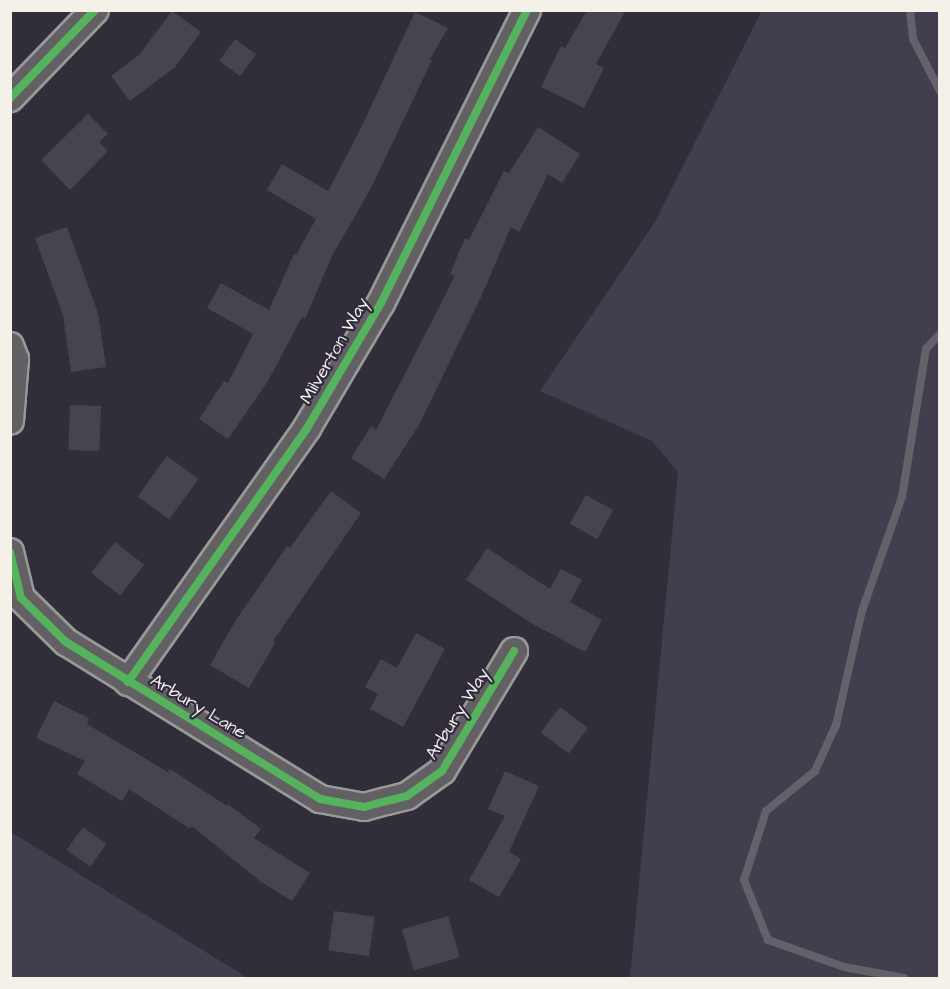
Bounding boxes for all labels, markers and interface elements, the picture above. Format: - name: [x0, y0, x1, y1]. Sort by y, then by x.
- street label: Milverton Way: [296, 294, 374, 408]
- street label: Arbury Way: [421, 664, 495, 764]
- street label: Arbury Lane: [146, 670, 250, 744]

